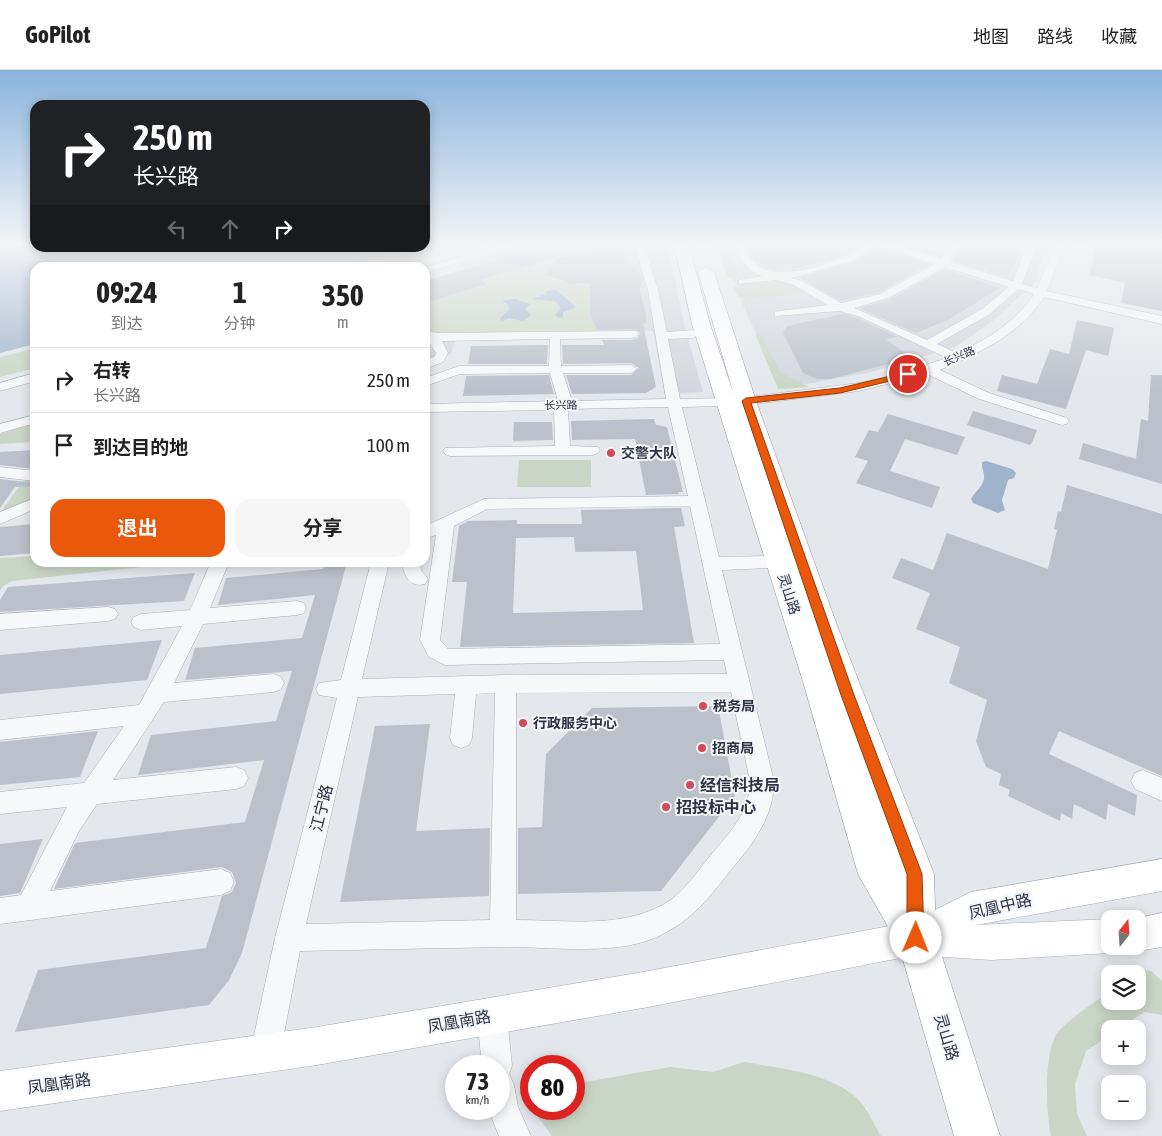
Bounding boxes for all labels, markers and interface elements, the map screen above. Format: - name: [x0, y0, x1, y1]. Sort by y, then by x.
- text: GoPilot: [25, 21, 90, 48]
- text: 地图: [973, 26, 1009, 47]
- text: 路线: [1037, 26, 1073, 47]
- text: 收藏: [1101, 26, 1137, 47]
- text: 250 m: [133, 117, 212, 157]
- icon: right: [50, 120, 115, 185]
- text: 长兴路: [133, 163, 199, 189]
- icon: left: [163, 215, 191, 243]
- icon: ahead: [216, 215, 244, 243]
- icon: right: [269, 215, 297, 243]
- text: 09:24: [96, 275, 158, 309]
- text: 1: [233, 275, 247, 309]
- text: 350: [322, 278, 364, 312]
- text: m: [337, 313, 349, 331]
- text: 到达: [111, 314, 143, 332]
- text: 分钟: [224, 314, 256, 332]
- street label: 长兴路: [941, 344, 977, 368]
- pin: [887, 353, 929, 395]
- text: 右转: [93, 359, 131, 381]
- icon: arrive: [894, 360, 922, 388]
- icon: right: [50, 366, 78, 394]
- text: 250 m: [367, 369, 410, 391]
- text: 长兴路: [93, 386, 141, 404]
- street label: 长兴路: [544, 399, 578, 411]
- icon: arrive: [50, 431, 78, 459]
- text: 100 m: [367, 434, 410, 456]
- text: 到达目的地: [93, 436, 188, 458]
- place label: 交警大队: [621, 445, 677, 461]
- marker: 交警大队: [605, 447, 617, 459]
- button: 退出: [50, 499, 225, 557]
- button: 分享: [235, 499, 410, 557]
- street label: 灵山路: [775, 572, 803, 616]
- place label: 税务局: [713, 698, 755, 714]
- marker: 税务局: [697, 700, 709, 712]
- place label: 行政服务中心: [533, 715, 617, 731]
- marker: 行政服务中心: [517, 717, 529, 729]
- place label: 招商局: [712, 740, 754, 756]
- marker: 招商局: [696, 742, 708, 754]
- place label: 经信科技局: [700, 776, 780, 794]
- marker: 经信科技局: [684, 779, 696, 791]
- street label: 江宁路: [306, 783, 336, 833]
- place label: 招投标中心: [676, 798, 756, 816]
- marker: 招投标中心: [660, 801, 672, 813]
- street label: 凤凰中路: [967, 890, 1033, 922]
- north arrow: [1101, 910, 1146, 955]
- map controls: [1101, 910, 1146, 1120]
- position arrow: [889, 911, 941, 963]
- button: layers: [1101, 965, 1146, 1010]
- street label: 凤凰南路: [426, 1007, 492, 1035]
- street label: 灵山路: [931, 1011, 963, 1063]
- button: +: [1101, 1020, 1146, 1065]
- speed limit sign: 80: [520, 1055, 585, 1120]
- text: 73: [466, 1067, 489, 1095]
- street label: 凤凰南路: [26, 1070, 92, 1096]
- button: −: [1101, 1075, 1146, 1120]
- text: km/h: [466, 1093, 489, 1107]

